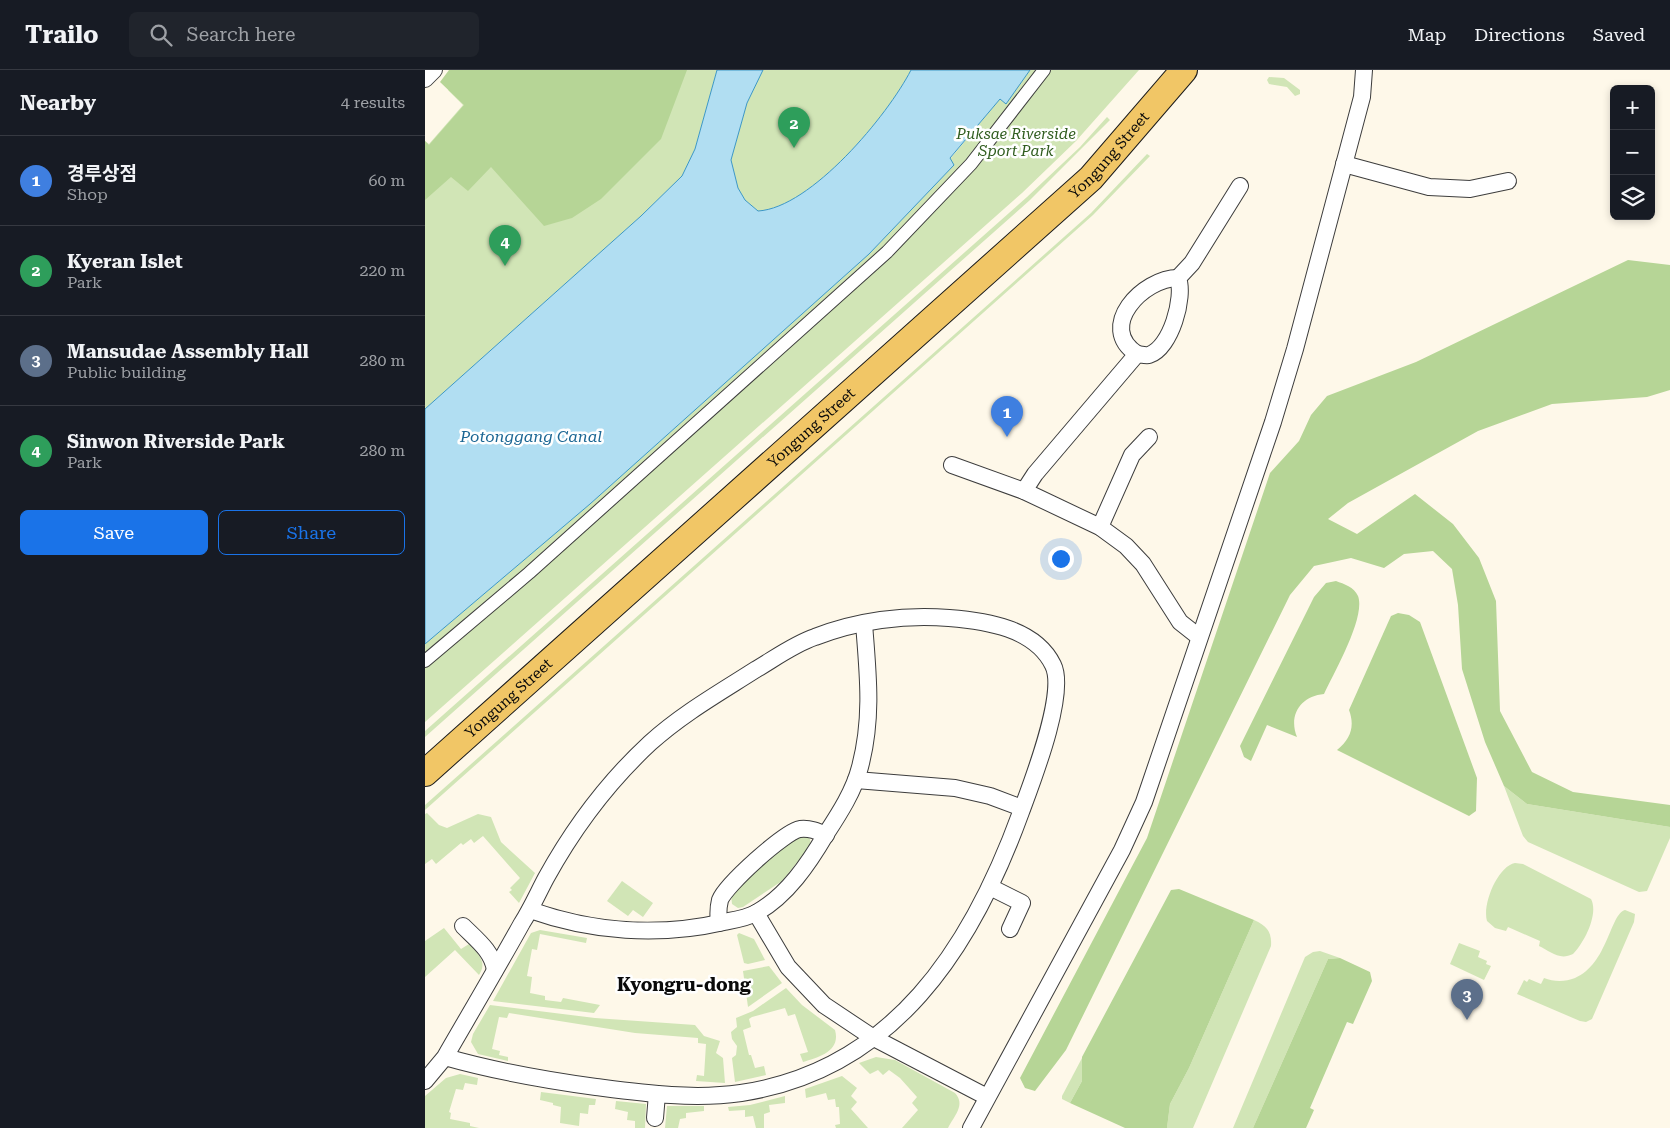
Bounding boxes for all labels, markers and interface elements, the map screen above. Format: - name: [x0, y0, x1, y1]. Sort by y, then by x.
- search box: [129, 12, 479, 57]
- text: Trailo: [25, 21, 99, 49]
- icon: search: [147, 21, 175, 49]
- text: Search here: [187, 23, 295, 46]
- text: Map: [1408, 24, 1446, 45]
- text: Directions: [1474, 24, 1565, 45]
- text: Saved: [1593, 24, 1645, 45]
- map controls: [1610, 85, 1655, 220]
- button: +: [1610, 85, 1655, 130]
- text: Nearby: [20, 91, 96, 115]
- text: 4 results: [341, 93, 405, 112]
- pin: 2: [778, 107, 810, 148]
- street label: Yongung Street: [1065, 108, 1153, 202]
- park label: Puksae Riverside Sport Park: [955, 125, 1076, 160]
- button: −: [1610, 130, 1655, 175]
- text: 경루상점: [67, 162, 137, 185]
- text: 1: [32, 171, 40, 190]
- text: 60 m: [368, 171, 405, 190]
- button: layers: [1610, 175, 1655, 220]
- text: Shop: [67, 185, 108, 204]
- pin: 4: [489, 225, 521, 266]
- text: Kyeran Islet: [67, 250, 183, 273]
- text: 2: [32, 261, 40, 280]
- text: 220 m: [359, 261, 405, 280]
- text: Park: [67, 273, 102, 292]
- text: Mansudae Assembly Hall: [67, 340, 309, 363]
- text: 3: [32, 351, 40, 370]
- text: 280 m: [359, 351, 405, 370]
- text: Public building: [67, 363, 186, 382]
- street label: Yongung Street: [764, 384, 859, 472]
- pin: 1: [991, 396, 1023, 437]
- water label: Potonggang Canal: [459, 427, 602, 446]
- text: Sinwon Riverside Park: [67, 430, 285, 453]
- text: 4: [32, 441, 40, 460]
- text: 280 m: [359, 441, 405, 460]
- text: Park: [67, 453, 102, 472]
- button: Save: [20, 510, 208, 555]
- button: Share: [218, 510, 405, 555]
- your location: [1048, 546, 1074, 572]
- street label: Yongung Street: [461, 654, 556, 742]
- district label: Kyongru-dong: [617, 974, 752, 995]
- pin: 3: [1451, 979, 1483, 1020]

